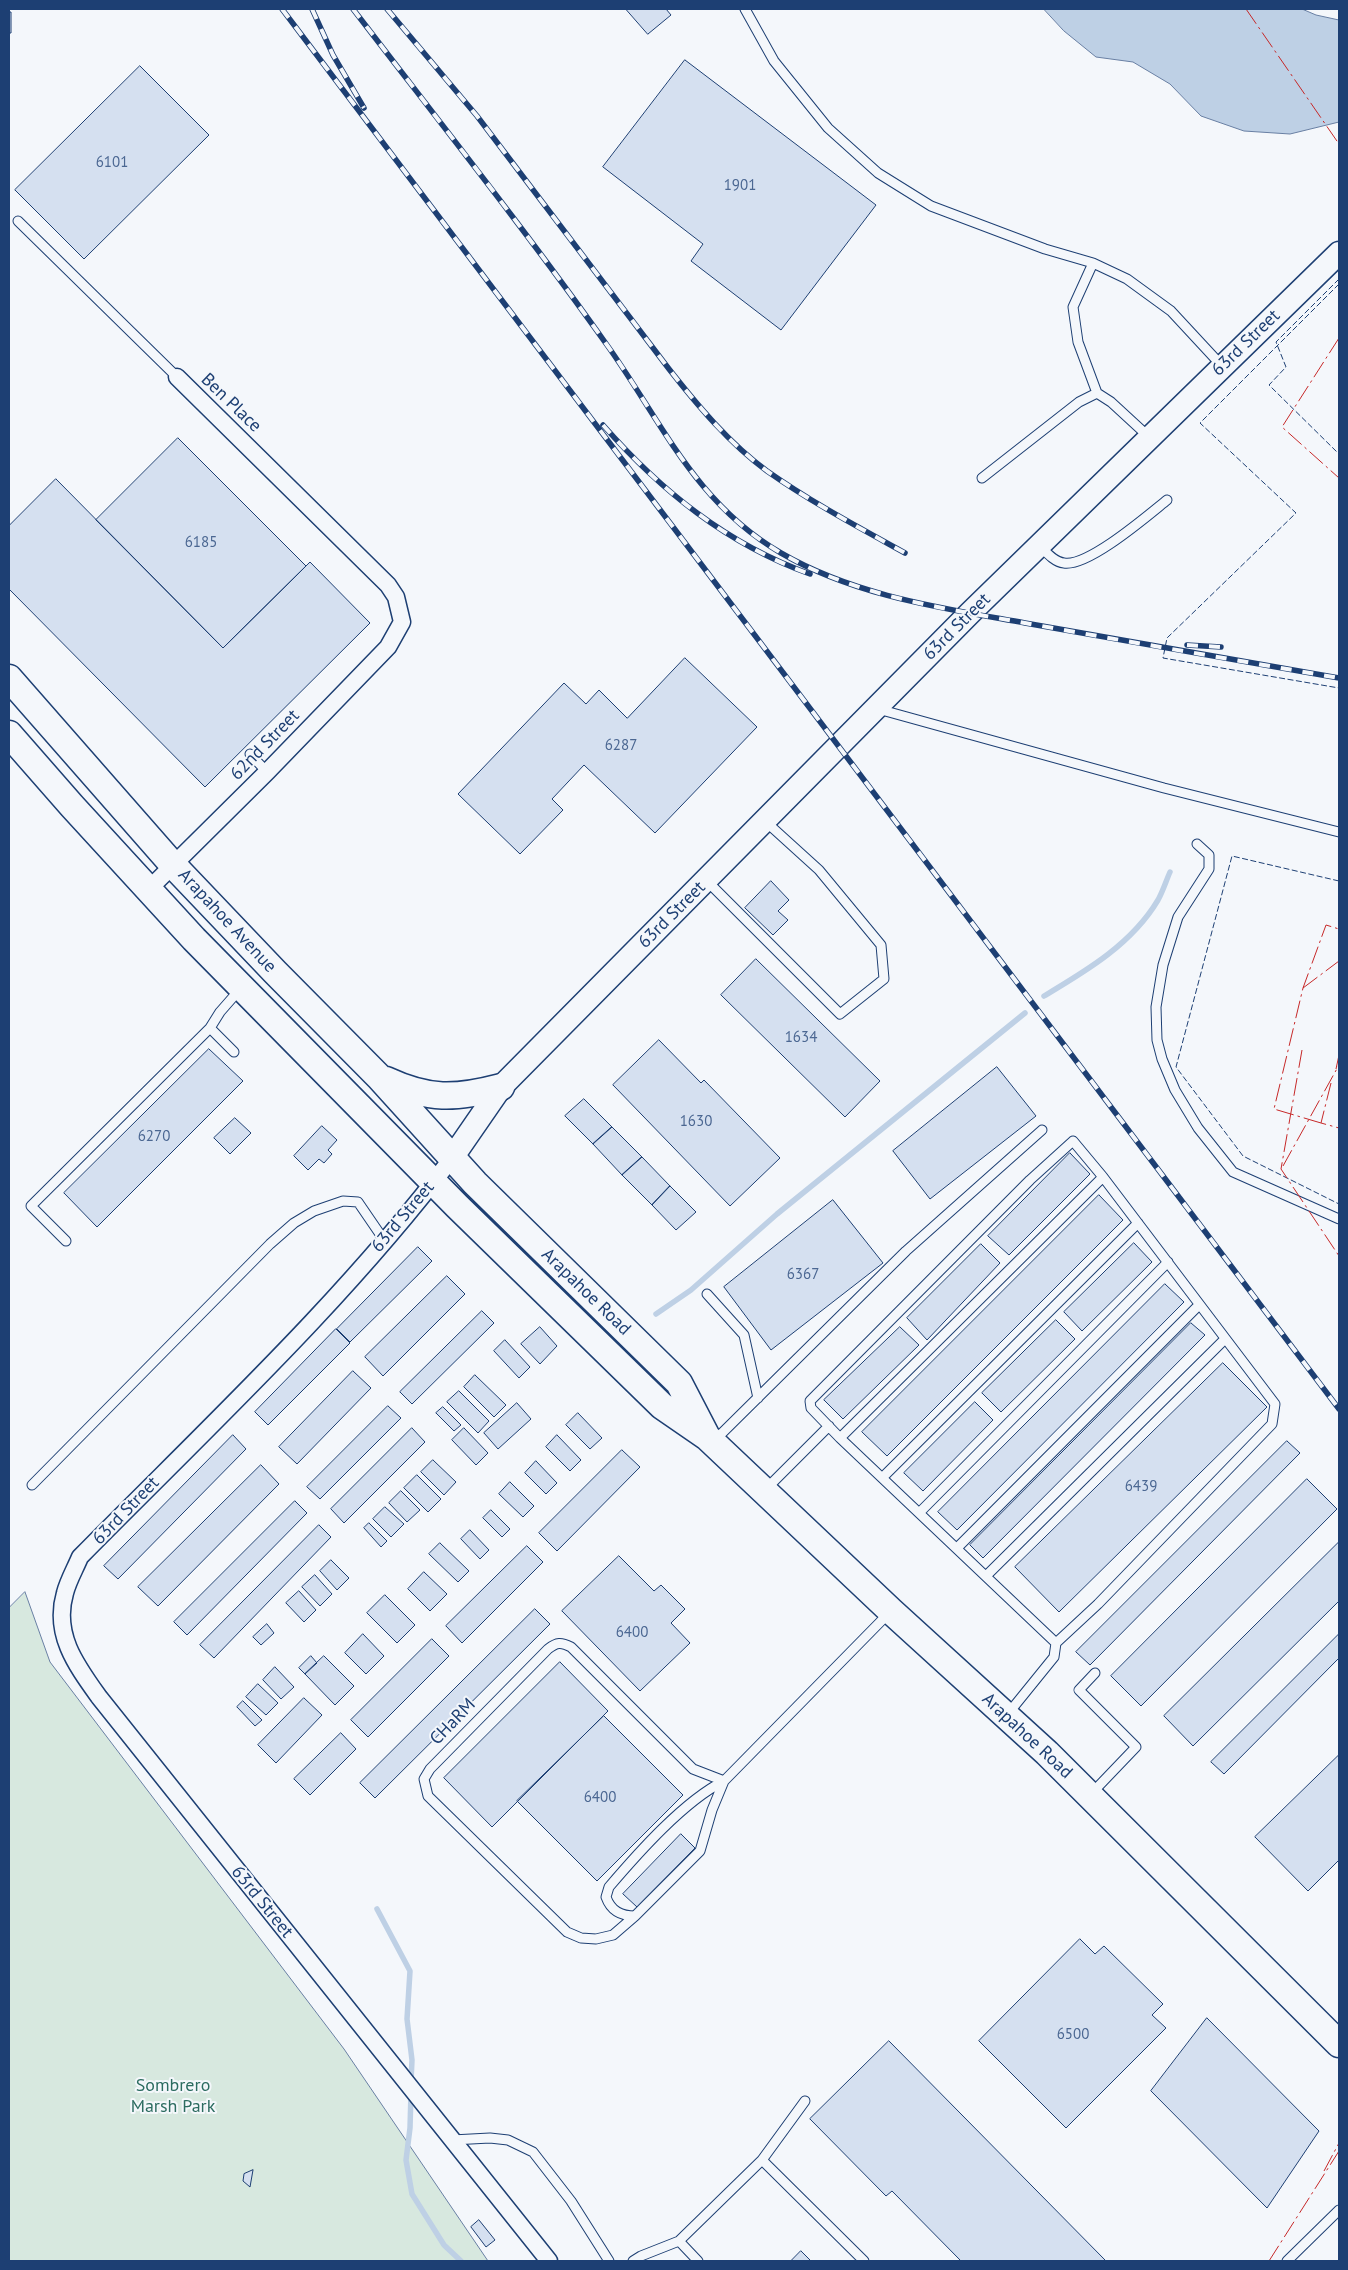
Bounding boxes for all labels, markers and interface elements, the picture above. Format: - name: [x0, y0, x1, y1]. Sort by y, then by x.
- house number: 6101: [96, 154, 128, 172]
- house number: 1901: [724, 177, 756, 195]
- street label: 63rd Street: [1207, 305, 1285, 381]
- street label: Ben Place: [196, 369, 266, 437]
- house number: 6185: [185, 534, 217, 552]
- street label: 63rd Street: [919, 589, 995, 665]
- street label: 62nd Street: [226, 705, 304, 785]
- house number: 6287: [605, 737, 637, 755]
- street label: Arapahoe Avenue: [173, 865, 281, 977]
- street label: 63rd Street: [634, 877, 710, 953]
- house number: 1634: [785, 1029, 817, 1047]
- house number: 1630: [680, 1113, 712, 1131]
- house number: 6270: [138, 1128, 170, 1146]
- street label: 63rd Street: [367, 1177, 439, 1257]
- street label: Arapahoe Road: [537, 1244, 635, 1340]
- house number: 6367: [787, 1266, 819, 1284]
- street label: 63rd Street: [88, 1472, 164, 1550]
- house number: 6439: [1125, 1478, 1157, 1496]
- house number: 6400: [616, 1624, 648, 1642]
- street label: Arapahoe Road: [977, 1689, 1077, 1783]
- street label: CHaRM: [426, 1694, 480, 1750]
- house number: 6400: [584, 1789, 616, 1807]
- street label: 63rd Street: [226, 1862, 298, 1942]
- house number: 6500: [1057, 2026, 1089, 2044]
- park label: Sombrero Marsh Park: [131, 2075, 215, 2118]

